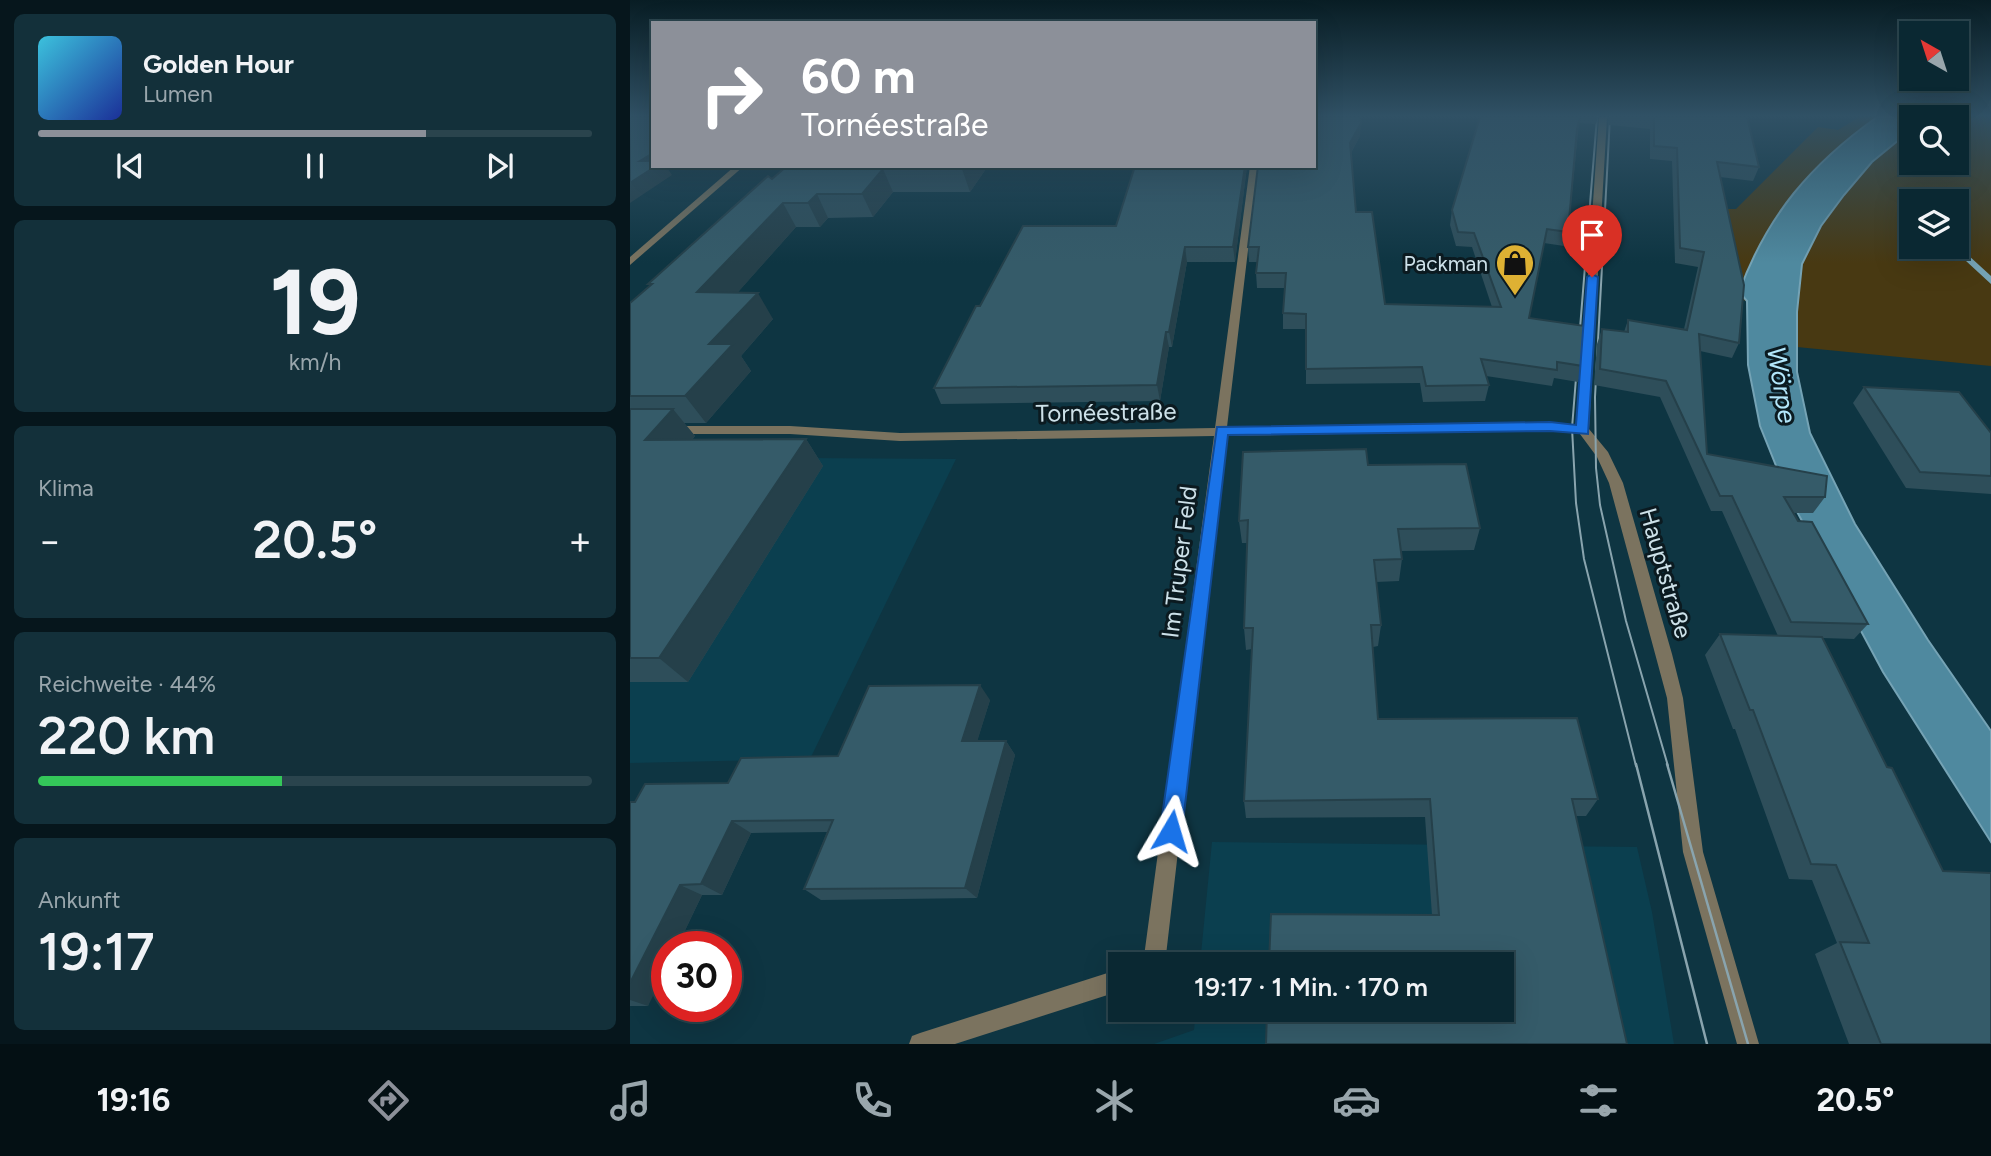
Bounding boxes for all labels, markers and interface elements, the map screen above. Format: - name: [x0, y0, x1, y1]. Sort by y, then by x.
- north arrow: [1899, 21, 1969, 91]
- map controls: [1899, 21, 1969, 259]
- text: 60 m: [801, 46, 916, 105]
- text: Golden Hour: [143, 48, 294, 80]
- icon: right: [686, 49, 777, 140]
- text: Lumen: [143, 80, 213, 108]
- button: search: [1899, 105, 1969, 175]
- text: Tornéestraße: [801, 106, 989, 144]
- icon: previous: [111, 147, 149, 185]
- icon: pause: [296, 147, 334, 185]
- icon: next: [481, 147, 519, 185]
- button: layers: [1899, 189, 1969, 259]
- pin: [1562, 205, 1622, 277]
- icon: arrive: [1573, 216, 1611, 254]
- shop icon: Packman: [1494, 242, 1536, 297]
- text: 19: [269, 248, 361, 357]
- place label: Packman: [1403, 251, 1488, 276]
- water label: Wörpe: [1760, 344, 1804, 426]
- text: km/h: [289, 348, 341, 376]
- street label: Tornéestraße: [1035, 396, 1177, 428]
- text: Klima: [38, 474, 94, 502]
- street label: Im Truper Feld: [1155, 484, 1203, 640]
- street label: Hauptstraße: [1634, 505, 1698, 641]
- text: 20.5°: [253, 509, 377, 571]
- text: −: [38, 518, 62, 564]
- text: +: [568, 518, 592, 564]
- text: Reichweite · 44%: [38, 670, 216, 698]
- text: 220 km: [38, 705, 215, 767]
- position arrow: [1134, 794, 1208, 868]
- text: Ankunft: [38, 886, 120, 914]
- text: 19:17: [38, 921, 155, 983]
- speed limit sign: 30: [651, 931, 742, 1022]
- text: 19:17 · 1 Min. · 170 m: [1194, 971, 1428, 1003]
- icon: directions: [364, 1076, 413, 1125]
- icon: music: [606, 1076, 655, 1125]
- icon: phone: [848, 1076, 897, 1125]
- icon: climate: [1090, 1076, 1139, 1125]
- icon: car: [1332, 1076, 1381, 1125]
- icon: filters: [1574, 1076, 1623, 1125]
- text: 19:16: [97, 1081, 170, 1119]
- text: 20.5°: [1816, 1081, 1894, 1119]

